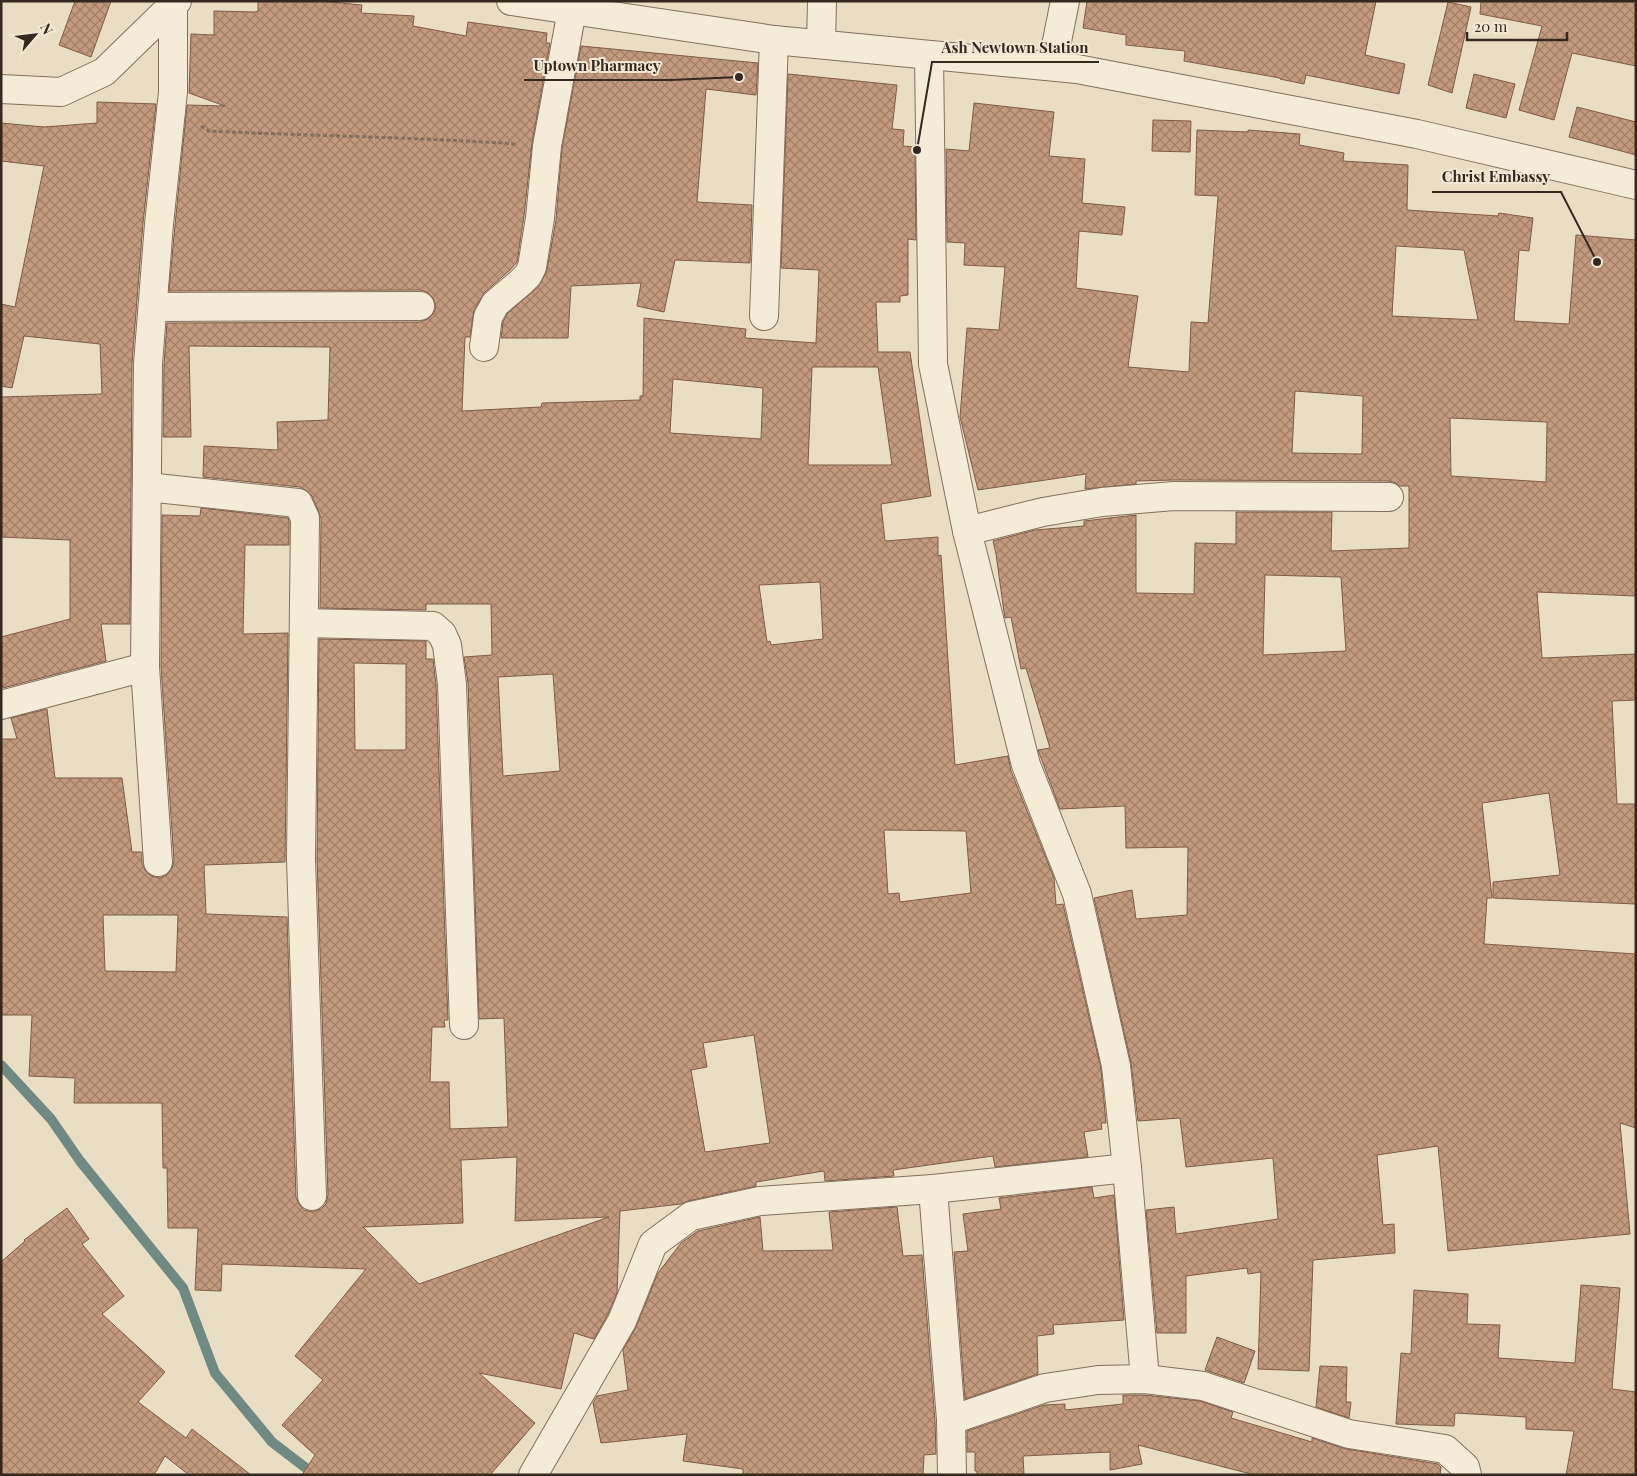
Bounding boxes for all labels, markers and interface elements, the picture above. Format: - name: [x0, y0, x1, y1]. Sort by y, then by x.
- north arrow: [10, 10, 60, 60]
- scale bar: [1467, 10, 1567, 42]
- text: 20 m: [1474, 16, 1508, 36]
- text: N: [36, 20, 58, 38]
- callout: Ash Newtown Station: [932, 32, 1099, 62]
- text: Ash Newtown Station: [941, 37, 1089, 57]
- callout: Uptown Pharmacy: [524, 50, 671, 80]
- text: Uptown Pharmacy: [534, 55, 661, 75]
- callout: Christ Embassy: [1432, 162, 1561, 192]
- text: Christ Embassy: [1442, 166, 1550, 186]

